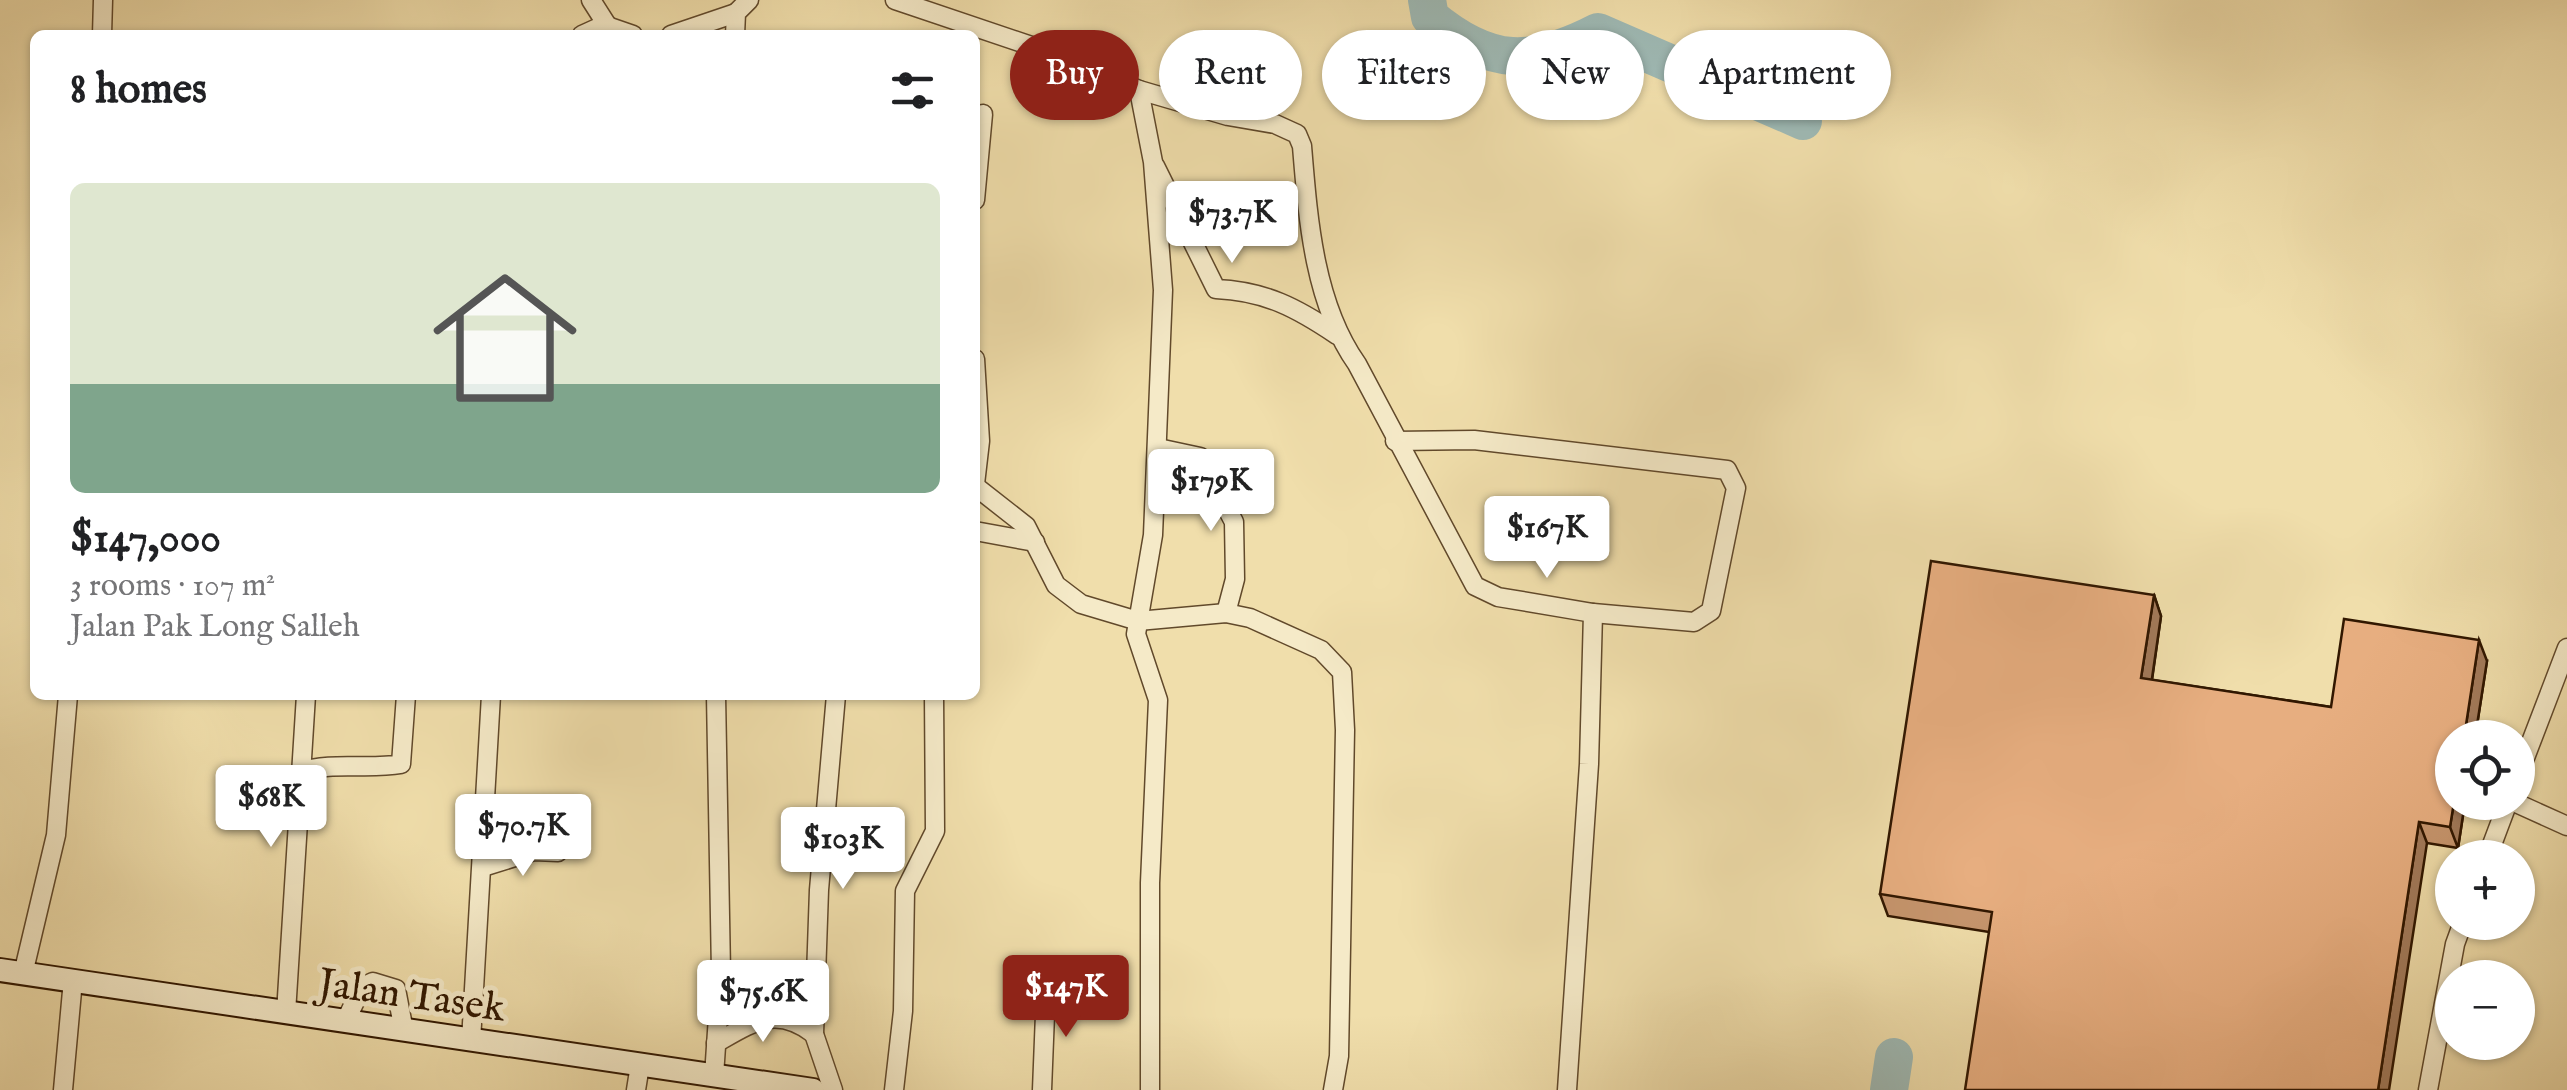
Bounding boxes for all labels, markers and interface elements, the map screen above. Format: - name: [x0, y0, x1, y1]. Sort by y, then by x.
- chip: Buy: [1010, 30, 1139, 120]
- chip: Rent: [1159, 30, 1302, 120]
- chip: Filters: [1322, 30, 1486, 120]
- chip: New: [1506, 30, 1644, 120]
- chip: Apartment: [1664, 30, 1891, 120]
- icon: filters: [885, 63, 940, 118]
- text: 8 homes: [70, 64, 207, 117]
- pin: $73.7K: [1151, 181, 1313, 266]
- text: $73.7K: [1188, 193, 1276, 234]
- icon: home: [415, 248, 595, 428]
- pin: $179K: [1141, 449, 1281, 534]
- text: $179K: [1170, 461, 1252, 502]
- pin: $167K: [1477, 496, 1617, 581]
- text: $167K: [1506, 508, 1588, 549]
- text: $147,000: [70, 513, 221, 566]
- text: 3 rooms · 107 m²: [70, 566, 275, 607]
- text: Jalan Pak Long Salleh: [70, 607, 360, 648]
- map controls: [2435, 720, 2535, 1060]
- button: locate: [2435, 720, 2535, 820]
- pin: $68K: [212, 765, 330, 850]
- text: $68K: [238, 777, 304, 818]
- pin: $70.7K: [442, 794, 604, 879]
- text: $70.7K: [477, 806, 569, 847]
- pin: $103K: [773, 807, 913, 892]
- text: $103K: [803, 819, 883, 860]
- button: +: [2435, 840, 2535, 940]
- pin: $147K: [996, 955, 1136, 1040]
- street label: Jalan Tasek: [311, 959, 509, 1036]
- pin: $75.6K: [682, 960, 844, 1045]
- button: −: [2435, 960, 2535, 1060]
- text: $147K: [1025, 967, 1107, 1008]
- text: $75.6K: [719, 972, 807, 1013]

